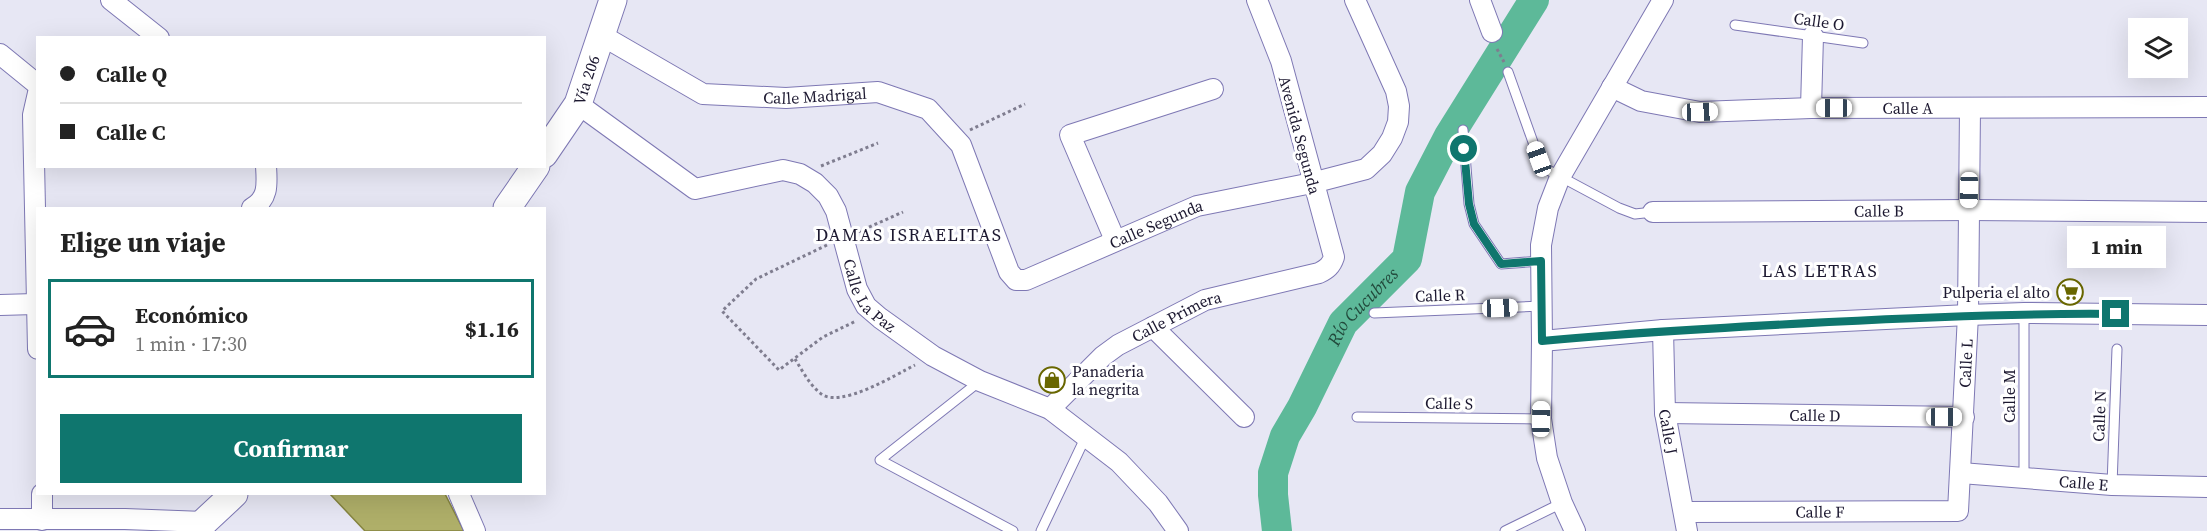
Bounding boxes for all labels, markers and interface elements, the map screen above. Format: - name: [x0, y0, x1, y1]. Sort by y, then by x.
- street label: Calle O: [1792, 7, 1846, 35]
- map controls: [2128, 18, 2188, 78]
- button: layers: [2128, 18, 2188, 78]
- street label: Vía 206: [568, 52, 605, 107]
- text: Calle Q: [96, 59, 167, 89]
- street label: Avenida Segunda: [1274, 73, 1327, 197]
- street label: Calle Madrigal: [763, 82, 868, 109]
- street label: Calle A: [1883, 97, 1933, 119]
- car: [1816, 99, 1852, 117]
- car: [1682, 102, 1718, 122]
- text: Calle C: [96, 117, 165, 147]
- route start: [1450, 135, 1477, 162]
- car: [1524, 139, 1554, 179]
- car: [1960, 172, 1978, 208]
- street label: Calle Segunda: [1106, 194, 1206, 254]
- street label: Calle B: [1854, 199, 1904, 222]
- district label: DAMAS ISRAELITAS: [815, 222, 1003, 247]
- text: Elige un viaje: [60, 224, 226, 261]
- callout: 1 min: [2066, 227, 2166, 269]
- text: 1 min: [2091, 233, 2142, 261]
- street label: Calle La Paz: [838, 256, 901, 337]
- district label: LAS LETRAS: [1762, 258, 1878, 283]
- water label: Río Cucubres: [1320, 261, 1404, 351]
- supermarket icon: Pulperia el alto: [2055, 277, 2085, 307]
- place label: Pulperia el alto: [1943, 281, 2050, 303]
- street label: Calle R: [1415, 283, 1466, 307]
- street label: Calle Primera: [1128, 285, 1224, 347]
- car: [1482, 298, 1518, 318]
- text: Económico: [135, 300, 248, 330]
- route end: [2102, 300, 2129, 327]
- icon: car: [63, 302, 117, 356]
- text: $1.16: [465, 314, 519, 344]
- text: 1 min · 17:30: [135, 330, 247, 358]
- street label: Calle L: [1953, 338, 1978, 388]
- place label: Panaderia la negrita: [1072, 360, 1145, 400]
- shop icon: Panaderia la negrita: [1037, 365, 1067, 395]
- street label: Calle M: [1998, 369, 2020, 423]
- street label: Calle N: [2087, 390, 2111, 442]
- street label: Calle S: [1425, 392, 1473, 414]
- car: [1532, 401, 1550, 437]
- street label: Calle D: [1789, 404, 1841, 426]
- street label: Calle J: [1653, 407, 1683, 456]
- car: [1926, 408, 1962, 426]
- button: Confirmar: [60, 414, 522, 483]
- street label: Calle E: [2058, 470, 2109, 496]
- street label: Calle F: [1795, 500, 1845, 523]

